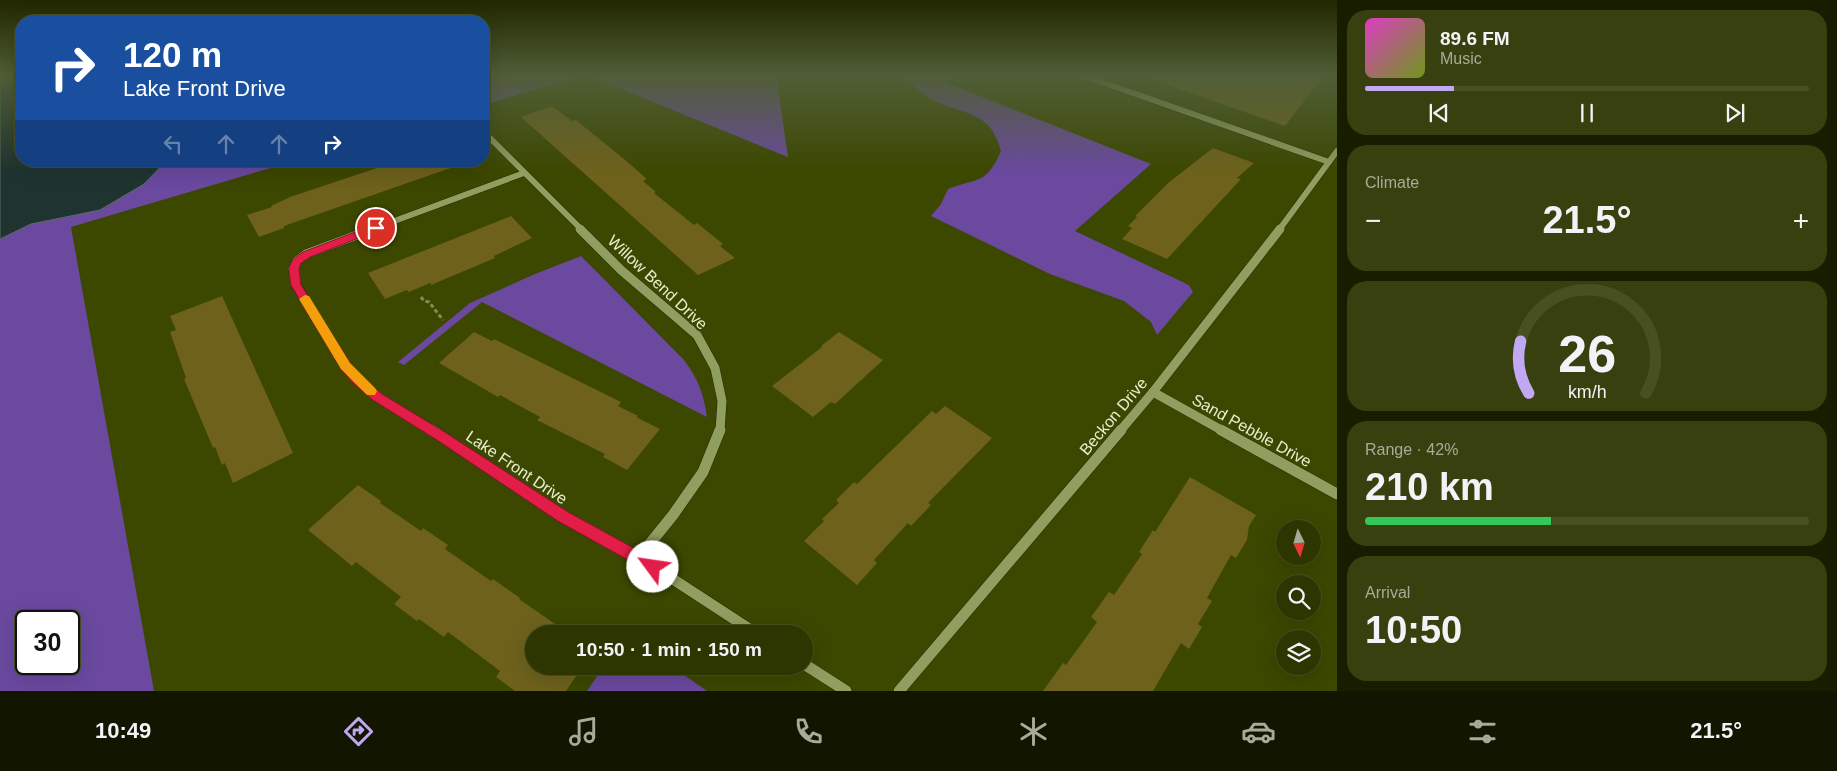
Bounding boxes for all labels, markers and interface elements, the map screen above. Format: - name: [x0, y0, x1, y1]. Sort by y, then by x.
- text: 89.6 FM: [1440, 28, 1510, 49]
- icon: right: [40, 35, 105, 100]
- text: 120 m: [123, 35, 222, 74]
- text: Music: [1440, 50, 1482, 67]
- text: Lake Front Drive: [123, 76, 286, 101]
- icon: previous: [1425, 99, 1453, 127]
- icon: pause: [1573, 99, 1601, 127]
- icon: next: [1721, 99, 1749, 127]
- icon: left: [159, 130, 187, 158]
- icon: ahead: [212, 130, 240, 158]
- icon: ahead: [265, 130, 293, 158]
- icon: right: [318, 130, 346, 158]
- text: Climate: [1365, 174, 1419, 191]
- text: 21.5°: [1542, 199, 1632, 241]
- text: −: [1365, 205, 1381, 236]
- text: +: [1793, 205, 1809, 236]
- pin: [355, 207, 397, 249]
- icon: arrive: [362, 214, 390, 242]
- street label: Willow Bend Drive: [604, 232, 711, 333]
- text: 26: [1558, 325, 1616, 383]
- street label: Beckon Drive: [1076, 374, 1151, 458]
- text: km/h: [1568, 382, 1606, 402]
- street label: Sand Pebble Drive: [1189, 391, 1314, 470]
- street label: Lake Front Drive: [463, 427, 571, 508]
- text: Range · 42%: [1365, 441, 1458, 458]
- text: 210 km: [1365, 466, 1494, 508]
- north arrow: [1276, 520, 1321, 565]
- map controls: [1276, 520, 1321, 675]
- position arrow: [626, 540, 678, 592]
- button: search: [1276, 575, 1321, 620]
- text: Arrival: [1365, 584, 1410, 601]
- text: 10:50: [1365, 609, 1462, 651]
- speed limit sign: 30: [15, 610, 80, 675]
- button: layers: [1276, 630, 1321, 675]
- text: 10:50 · 1 min · 150 m: [576, 639, 762, 660]
- icon: directions: [341, 714, 376, 749]
- icon: music: [566, 714, 601, 749]
- icon: phone: [791, 714, 826, 749]
- icon: climate: [1016, 714, 1051, 749]
- icon: car: [1241, 714, 1276, 749]
- icon: filters: [1465, 714, 1500, 749]
- text: 10:49: [95, 718, 151, 743]
- text: 21.5°: [1690, 718, 1742, 743]

